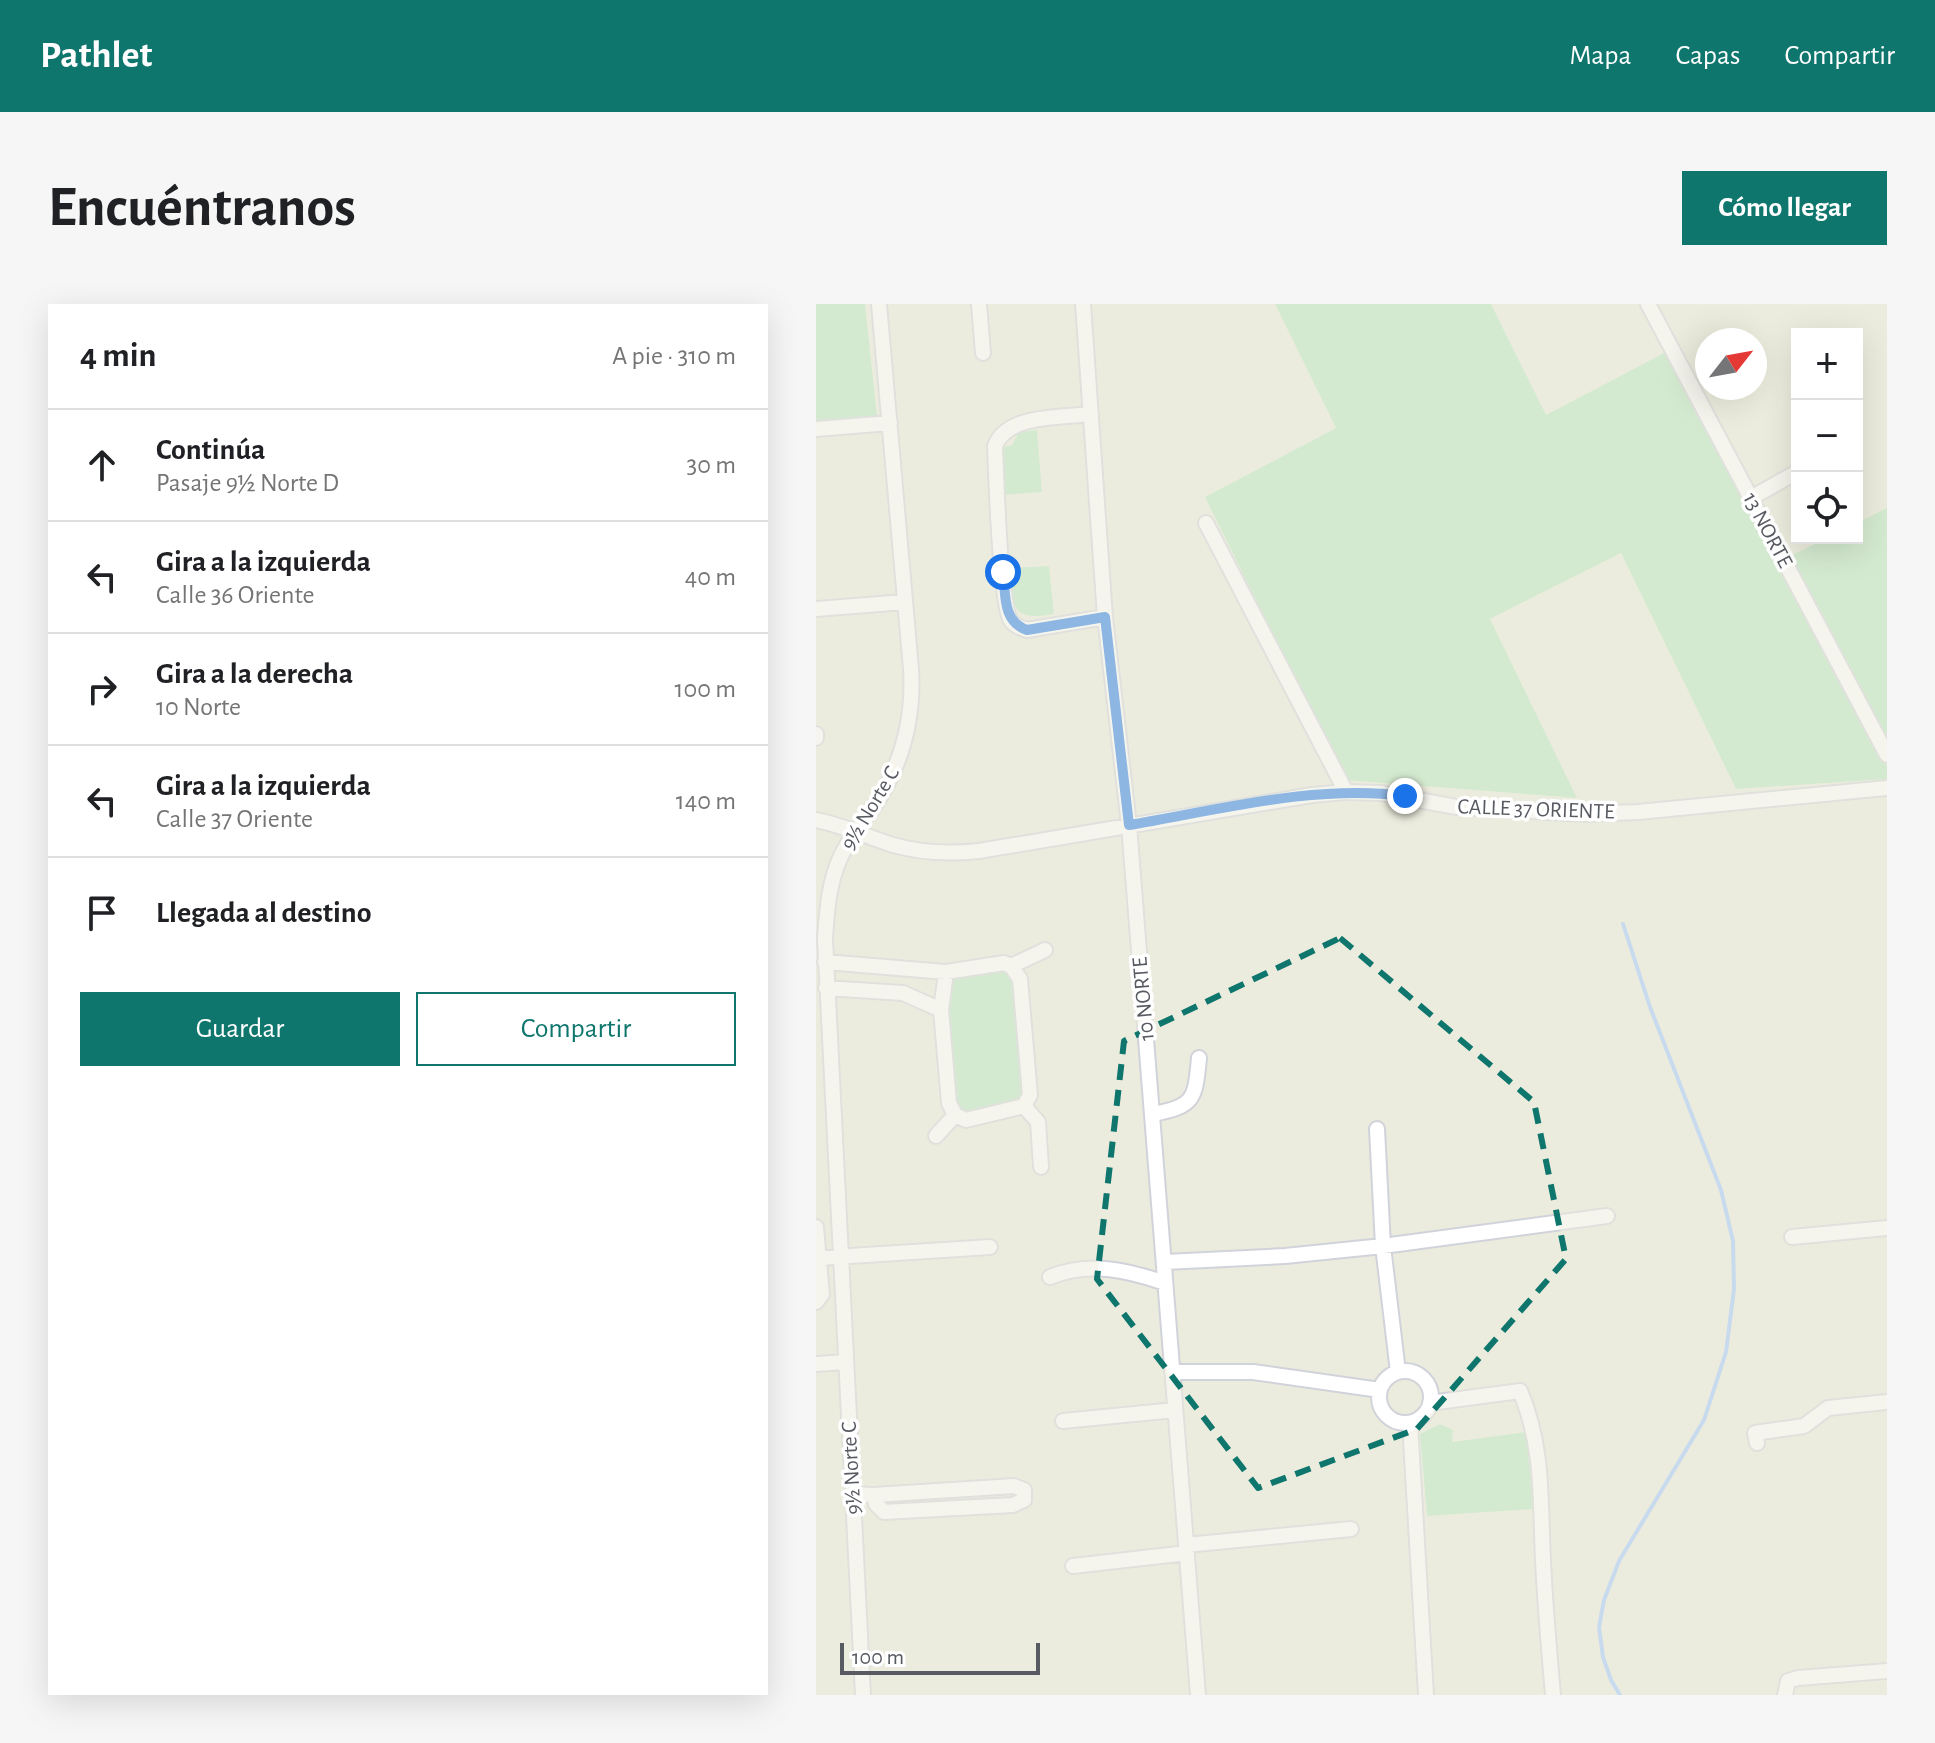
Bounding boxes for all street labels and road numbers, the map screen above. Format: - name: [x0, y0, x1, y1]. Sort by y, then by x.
- street label: 13 NORTE: [1739, 489, 1797, 572]
- street label: 9½ Norte C: [837, 762, 903, 854]
- street label: CALLE 37 ORIENTE: [1457, 795, 1615, 823]
- street label: 10 NORTE: [1128, 956, 1158, 1042]
- street label: 9½ Norte C: [838, 1421, 864, 1515]

